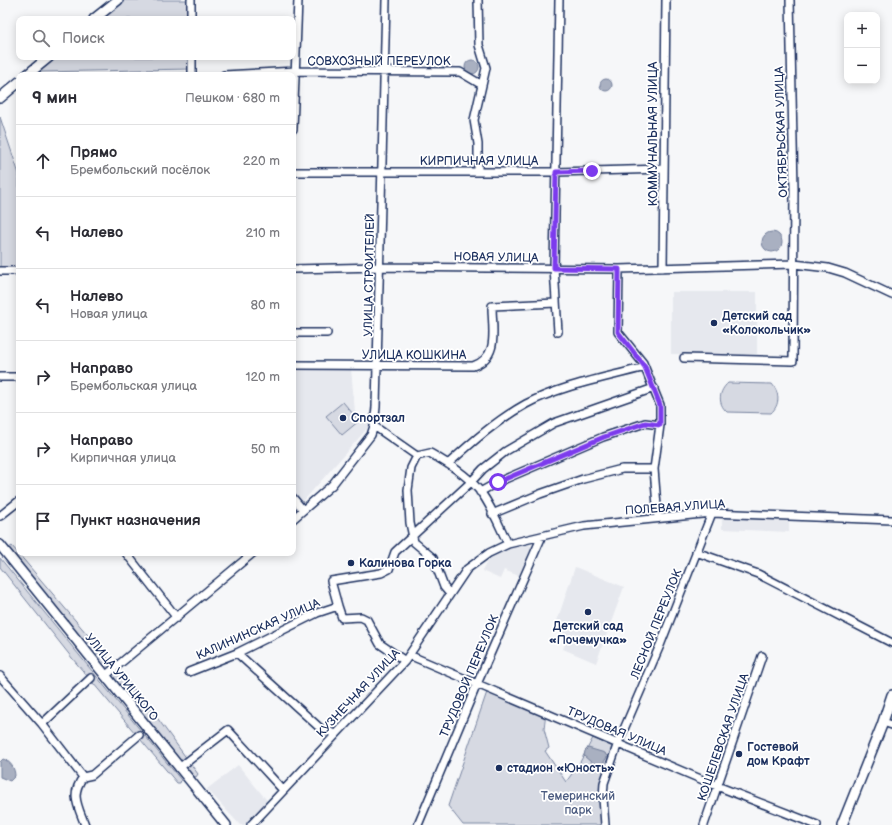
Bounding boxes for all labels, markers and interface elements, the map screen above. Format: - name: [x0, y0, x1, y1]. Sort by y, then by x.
- map controls: [844, 12, 880, 84]
- button: +: [844, 12, 880, 48]
- search box: [16, 16, 296, 60]
- icon: search: [30, 27, 52, 49]
- text: Поиск: [62, 29, 105, 48]
- button: −: [844, 48, 880, 84]
- street label: СОВХОЗНЫЙ ПЕРЕУЛОК: [308, 54, 451, 69]
- street label: КОММУНАЛЬНАЯ УЛИЦА: [646, 61, 661, 206]
- street label: ОКТЯБРЬСКАЯ УЛИЦА: [772, 65, 791, 198]
- text: 9 мин: [32, 88, 77, 108]
- text: Пешком · 680 m: [185, 90, 280, 106]
- text: Прямо: [70, 143, 117, 162]
- icon: ahead: [32, 150, 54, 172]
- text: 220 m: [243, 153, 280, 169]
- street label: КИРПИЧНАЯ УЛИЦА: [420, 154, 539, 169]
- text: Брембольский посёлок: [70, 162, 210, 178]
- route end: [583, 162, 601, 180]
- street label: УЛИЦА СТРОИТЕЛЕЙ: [361, 213, 378, 337]
- icon: left: [32, 222, 54, 244]
- text: Налево: [70, 223, 123, 242]
- text: 210 m: [246, 225, 280, 241]
- street label: НОВАЯ УЛИЦА: [453, 249, 539, 266]
- text: Налево: [70, 287, 123, 306]
- icon: left: [32, 294, 54, 316]
- text: 80 m: [251, 297, 280, 313]
- text: Новая улица: [70, 306, 148, 322]
- place label: Детский сад «Колокольчик»: [722, 309, 811, 338]
- marker: Детский сад «Колокольчик»: [709, 318, 719, 328]
- street label: УЛИЦА КОШКИНА: [362, 348, 467, 363]
- text: Направо: [70, 359, 133, 378]
- icon: right: [32, 366, 54, 388]
- text: 120 m: [245, 369, 280, 385]
- text: Брембольская улица: [70, 378, 197, 394]
- place label: Спортзал: [351, 411, 405, 426]
- marker: Спортзал: [338, 413, 348, 423]
- text: Направо: [70, 431, 133, 450]
- icon: right: [32, 438, 54, 460]
- text: 50 m: [251, 441, 280, 457]
- text: Кирпичная улица: [70, 450, 176, 466]
- route start: [489, 473, 507, 491]
- street label: ПОЛЕВАЯ УЛИЦА: [625, 496, 726, 518]
- icon: arrive: [32, 510, 54, 532]
- text: Пункт назначения: [70, 511, 201, 530]
- place label: Калинова Горка: [359, 556, 452, 571]
- marker: Калинова Горка: [346, 558, 356, 568]
- street label: ЛЕСНОЙ ПЕРЕУЛОК: [627, 567, 685, 682]
- street label: КАЛИНИНСКАЯ УЛИЦА: [194, 595, 323, 664]
- marker: Детский сад «Почемучка»: [583, 607, 593, 617]
- street label: ТРУДОВОЙ ПЕРЕУЛОК: [437, 612, 502, 740]
- place label: Детский сад «Почемучка»: [549, 619, 627, 648]
- street label: УЛИЦА УРИЦКОГО: [82, 631, 162, 724]
- street label: КУЗНЕЧНАЯ УЛИЦА: [313, 645, 404, 741]
- street label: КОШЕЛЕВСКАЯ УЛИЦА: [695, 671, 753, 803]
- street label: ТРУДОВАЯ УЛИЦА: [565, 704, 670, 759]
- place label: Гостевой дом Крафт: [746, 740, 810, 769]
- marker: Гостевой дом Крафт: [734, 749, 744, 759]
- place label: стадион «Юность»: [507, 761, 615, 776]
- marker: стадион «Юность»: [494, 763, 504, 773]
- park label: Темеринский парк: [541, 789, 615, 818]

